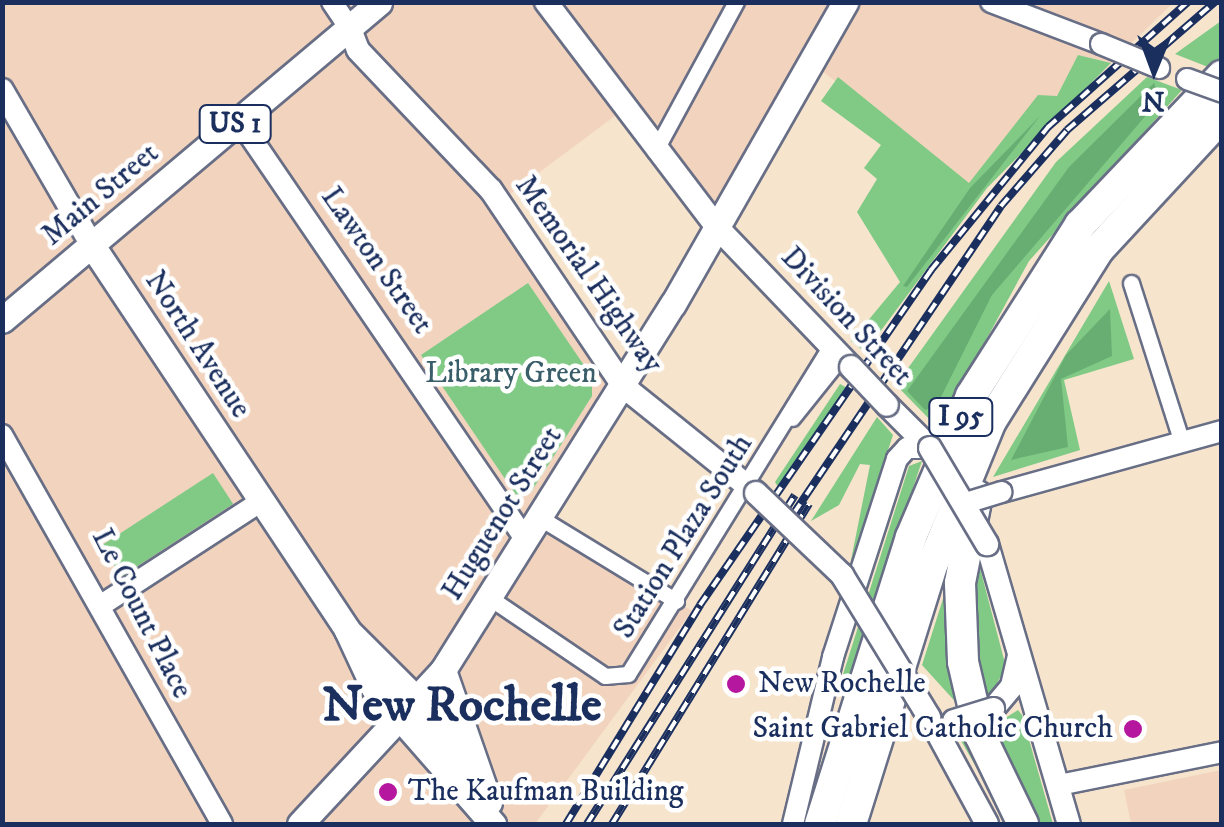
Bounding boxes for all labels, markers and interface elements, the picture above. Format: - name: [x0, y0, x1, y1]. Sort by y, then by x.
- north arrow: [1104, 20, 1204, 120]
- text: N: [1142, 83, 1165, 118]
- road number: US 1: [198, 101, 272, 147]
- street label: Main Street: [35, 136, 167, 254]
- street label: Memorial Highway: [507, 169, 669, 381]
- street label: Lawton Street: [312, 181, 440, 341]
- street label: Division Street: [773, 240, 919, 394]
- street label: North Avenue: [136, 265, 258, 425]
- park label: Library Green: [425, 356, 597, 392]
- road number: I 95: [926, 394, 996, 440]
- street label: Huguenot Street: [435, 421, 571, 607]
- street label: Station Plaza South: [607, 428, 761, 646]
- street label: Le Count Place: [83, 523, 199, 705]
- place label: New Rochelle: [758, 666, 926, 702]
- marker: New Rochelle: [723, 671, 749, 697]
- district label: New Rochelle: [322, 676, 602, 736]
- place label: Saint Gabriel Catholic Church: [753, 711, 1113, 747]
- marker: Saint Gabriel Catholic Church: [1122, 718, 1144, 740]
- place label: The Kaufman Building: [408, 774, 684, 810]
- marker: The Kaufman Building: [377, 781, 399, 803]

